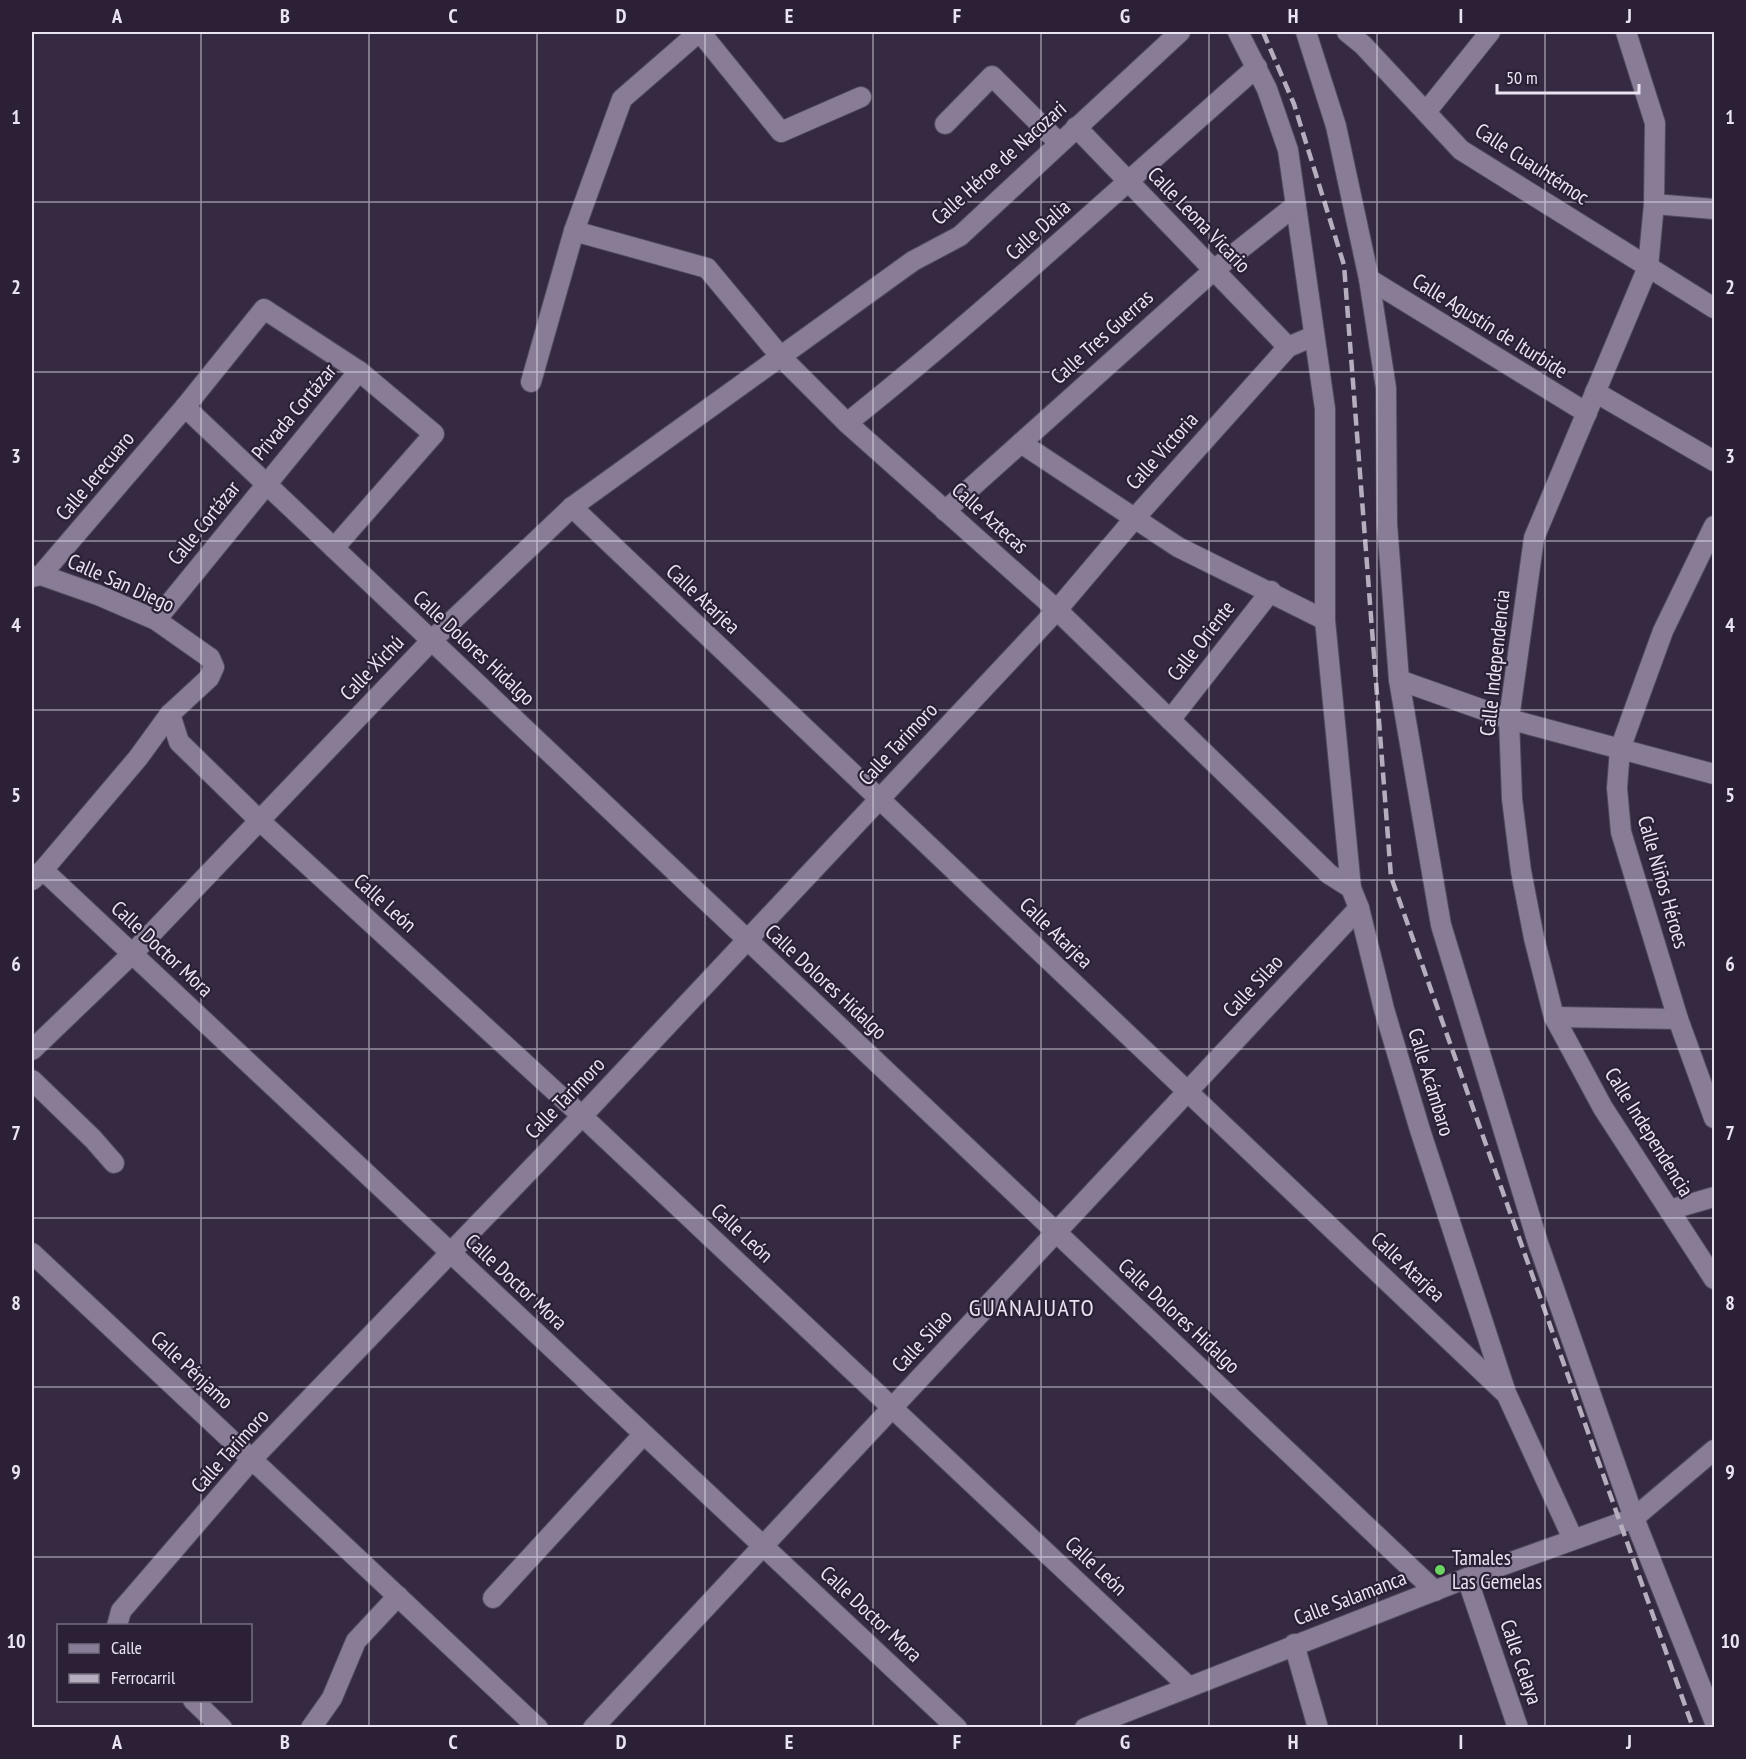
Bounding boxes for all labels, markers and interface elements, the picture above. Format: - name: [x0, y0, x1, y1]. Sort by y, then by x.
- text: A: [111, 3, 123, 29]
- text: B: [280, 3, 290, 29]
- text: C: [448, 3, 458, 29]
- text: D: [616, 3, 627, 29]
- text: E: [785, 3, 793, 29]
- text: F: [953, 3, 961, 29]
- text: G: [1120, 3, 1130, 29]
- text: H: [1288, 3, 1298, 29]
- text: I: [1459, 3, 1463, 29]
- text: J: [1625, 3, 1632, 29]
- scale bar: [1497, 57, 1640, 95]
- text: 50 m: [1506, 66, 1538, 89]
- street label: Calle Héroe de Nacozari: [925, 95, 1072, 230]
- text: 1: [11, 104, 21, 130]
- text: 1: [1725, 104, 1735, 130]
- street label: Calle Cuauhtémoc: [1470, 117, 1595, 211]
- street label: Calle Leona Vicario: [1142, 161, 1257, 278]
- street label: Calle Dalia: [1000, 194, 1076, 266]
- street label: Calle Agustín de Iturbide: [1408, 267, 1573, 384]
- text: 2: [11, 274, 21, 300]
- text: 2: [1725, 274, 1735, 300]
- street label: Calle Tres Guerras: [1045, 283, 1159, 390]
- street label: Privada Cortázar: [245, 358, 342, 466]
- street label: Calle Victoria: [1120, 406, 1204, 495]
- street label: Calle Jerecuaro: [49, 425, 140, 526]
- text: 3: [11, 443, 21, 469]
- text: 3: [1725, 443, 1735, 469]
- street label: Calle Cortázar: [161, 475, 246, 570]
- street label: Calle Aztecas: [946, 476, 1034, 559]
- street label: Calle San Diego: [64, 547, 179, 618]
- street label: Calle Atarjea: [661, 558, 746, 640]
- street label: Calle Dolores Hidalgo: [408, 584, 541, 711]
- street label: Calle Independencia: [1473, 588, 1516, 737]
- street label: Calle Oriente: [1161, 595, 1240, 686]
- text: 4: [11, 612, 21, 638]
- text: 4: [1725, 612, 1735, 638]
- street label: Calle Xichú: [334, 629, 410, 706]
- street label: Calle Tarimoro: [852, 696, 943, 791]
- text: 5: [11, 782, 21, 808]
- text: 5: [1725, 782, 1735, 808]
- street label: Calle Niños Héroes: [1632, 812, 1695, 951]
- street label: Calle León: [348, 867, 422, 938]
- street label: Calle Atarjea: [1014, 891, 1099, 974]
- street label: Calle Doctor Mora: [106, 895, 219, 1003]
- street label: Calle Dolores Hidalgo: [760, 918, 893, 1045]
- street label: Calle Silao: [1217, 948, 1289, 1023]
- text: 6: [11, 951, 21, 977]
- text: 6: [1725, 951, 1735, 977]
- street label: Calle Acámbaro: [1402, 1025, 1461, 1139]
- street label: Calle Tarimoro: [519, 1051, 610, 1144]
- street label: Calle Independencia: [1599, 1062, 1700, 1201]
- text: 7: [11, 1120, 21, 1146]
- text: 7: [1725, 1120, 1735, 1146]
- street label: Calle León: [706, 1197, 779, 1268]
- street label: Calle Atarjea: [1366, 1226, 1451, 1308]
- street label: Calle Doctor Mora: [460, 1228, 573, 1336]
- street label: Calle Dolores Hidalgo: [1113, 1252, 1246, 1379]
- text: 8: [11, 1290, 21, 1316]
- text: 8: [1725, 1290, 1735, 1316]
- district label: GUANAJUATO: [969, 1292, 1095, 1323]
- street label: Calle Silao: [886, 1303, 958, 1378]
- street label: Calle Pénjamo: [145, 1325, 239, 1415]
- street label: Calle Tarimoro: [185, 1403, 274, 1498]
- text: 9: [11, 1459, 21, 1485]
- text: 9: [1725, 1459, 1735, 1485]
- street label: Calle León: [1060, 1530, 1133, 1601]
- place label: Tamales Las Gemelas: [1452, 1544, 1542, 1595]
- street label: Calle Doctor Mora: [815, 1560, 928, 1668]
- marker: Tamales Las Gemelas: [1433, 1563, 1447, 1577]
- street label: Calle Salamanca: [1290, 1564, 1410, 1631]
- street label: Calle Celaya: [1494, 1616, 1549, 1708]
- legend: [57, 1624, 252, 1702]
- text: 10: [6, 1628, 26, 1654]
- text: 10: [1720, 1628, 1740, 1654]
- text: Calle: [111, 1636, 142, 1659]
- text: Ferrocarril: [111, 1666, 176, 1689]
- text: A: [111, 1729, 123, 1755]
- text: B: [280, 1729, 290, 1755]
- text: C: [448, 1729, 458, 1755]
- text: D: [616, 1729, 627, 1755]
- text: E: [785, 1729, 793, 1755]
- text: F: [953, 1729, 961, 1755]
- text: G: [1120, 1729, 1130, 1755]
- text: H: [1288, 1729, 1298, 1755]
- text: I: [1459, 1729, 1463, 1755]
- text: J: [1625, 1729, 1632, 1755]

